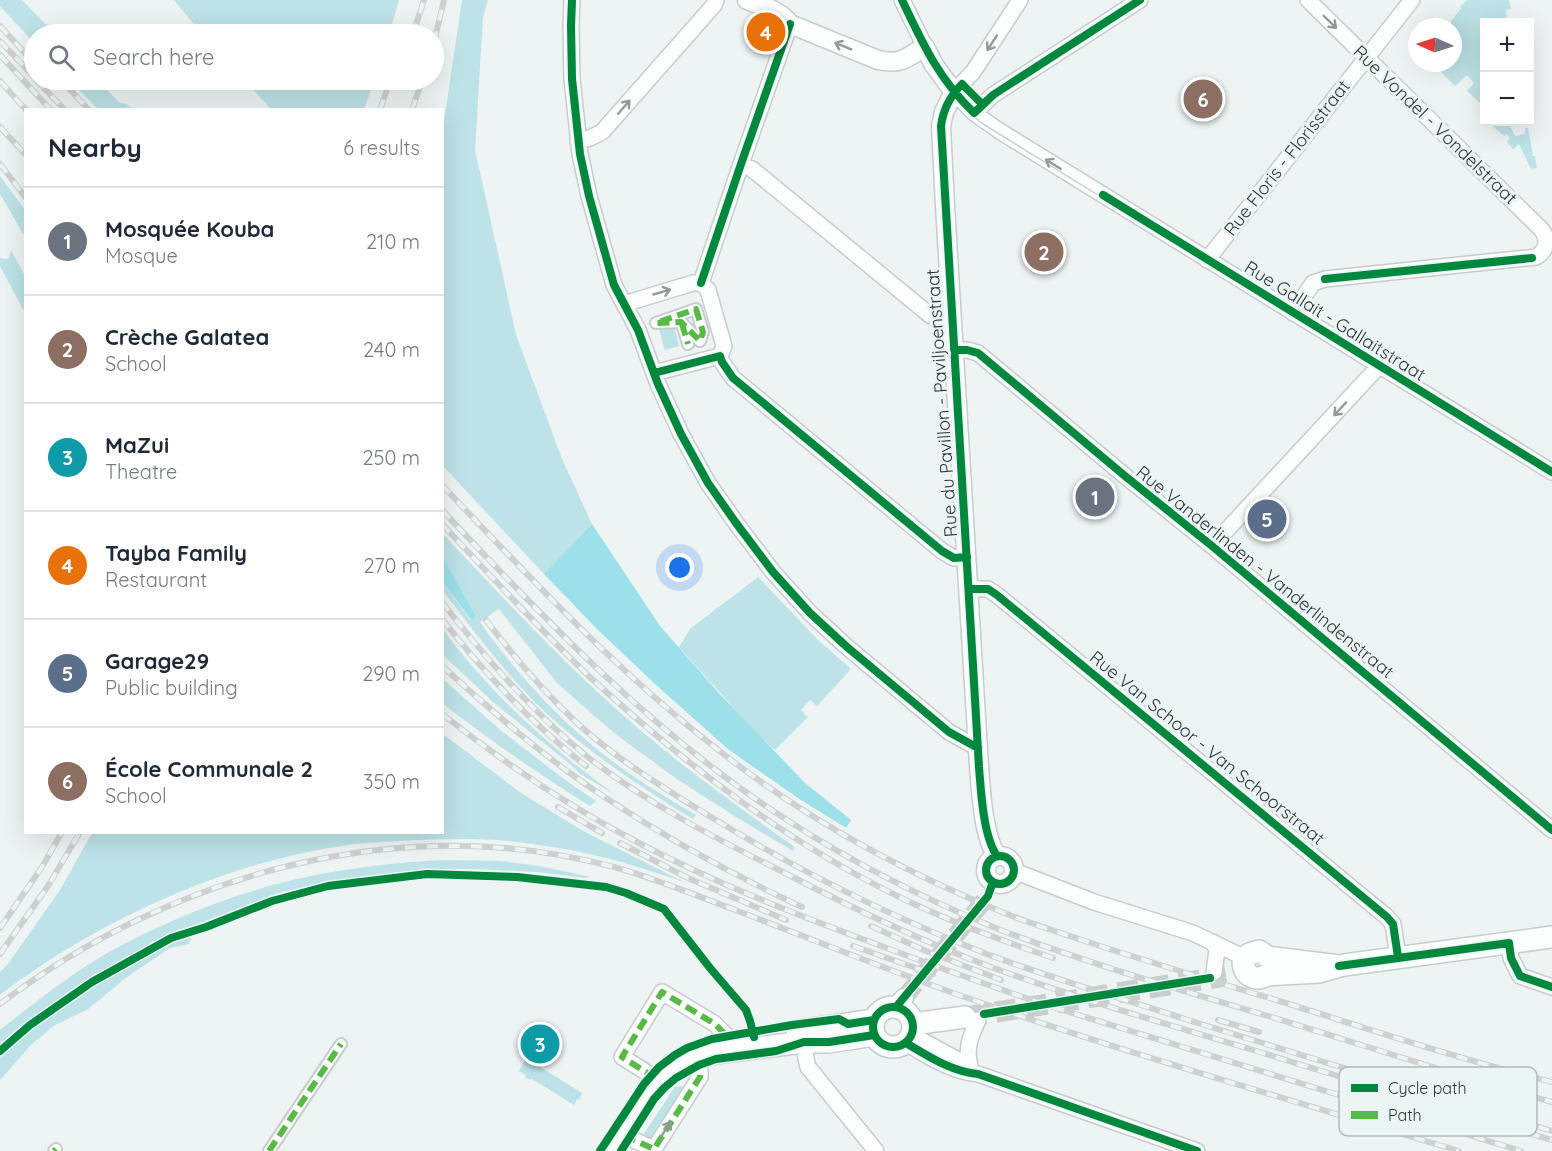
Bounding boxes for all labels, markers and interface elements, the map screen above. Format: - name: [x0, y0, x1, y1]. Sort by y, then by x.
- pin: 4: [746, 9, 786, 54]
- one-way arrow: [1322, 15, 1337, 29]
- north arrow: [1408, 18, 1462, 72]
- map controls: [1480, 18, 1534, 126]
- button: +: [1480, 18, 1534, 72]
- search box: [24, 24, 444, 90]
- one-way arrow: [986, 34, 998, 51]
- one-way arrow: [835, 40, 853, 51]
- street label: Rue Vondel - Vondelstraat: [1348, 40, 1522, 209]
- icon: search: [45, 41, 78, 74]
- text: Search here: [93, 43, 214, 71]
- button: −: [1480, 72, 1534, 126]
- street label: Rue Floris - Florisstraat: [1218, 75, 1355, 240]
- pin: 6: [1184, 76, 1222, 122]
- one-way arrow: [617, 100, 631, 115]
- text: Nearby: [48, 131, 142, 164]
- text: 6 results: [343, 135, 420, 160]
- one-way arrow: [1045, 158, 1062, 170]
- text: Mosquée Kouba: [105, 215, 274, 243]
- text: 1: [64, 229, 71, 254]
- text: 210 m: [366, 229, 420, 254]
- pin: 2: [1024, 230, 1064, 274]
- text: Mosque: [105, 243, 178, 268]
- street label: Rue Gallait - Gallaitstraat: [1240, 255, 1430, 386]
- street label: Rue du Pavillon - Paviljoenstraat: [921, 268, 962, 538]
- one-way arrow: [652, 286, 671, 297]
- text: Crèche Galatea: [105, 323, 269, 351]
- text: 2: [62, 337, 73, 362]
- text: 240 m: [363, 337, 420, 362]
- text: School: [105, 351, 167, 376]
- one-way arrow: [1332, 401, 1347, 416]
- text: MaZui: [105, 431, 169, 459]
- text: 3: [62, 445, 73, 470]
- text: 250 m: [362, 445, 420, 470]
- text: Theatre: [105, 459, 177, 484]
- street label: Rue Vanderlinden - Vanderlindenstraat: [1132, 460, 1399, 683]
- pin: 1: [1076, 474, 1114, 520]
- pin: 5: [1248, 496, 1286, 542]
- text: Tayba Family: [105, 539, 247, 567]
- text: 4: [62, 553, 73, 578]
- text: 270 m: [363, 553, 420, 578]
- your location: [665, 553, 694, 582]
- text: Restaurant: [105, 567, 207, 592]
- street label: Rue Van Schoor - Van Schoorstraat: [1085, 646, 1330, 850]
- text: Garage29: [105, 647, 209, 675]
- text: 5: [62, 661, 73, 686]
- text: 290 m: [362, 661, 420, 686]
- text: Public building: [105, 675, 238, 700]
- text: École Communale 2: [105, 755, 313, 783]
- text: 6: [62, 769, 73, 794]
- text: 350 m: [363, 769, 420, 794]
- text: School: [105, 783, 167, 808]
- pin: 3: [520, 1022, 560, 1066]
- legend: [1339, 1067, 1537, 1136]
- text: Cycle path: [1388, 1078, 1467, 1098]
- text: Path: [1388, 1105, 1422, 1125]
- one-way arrow: [660, 1121, 672, 1138]

